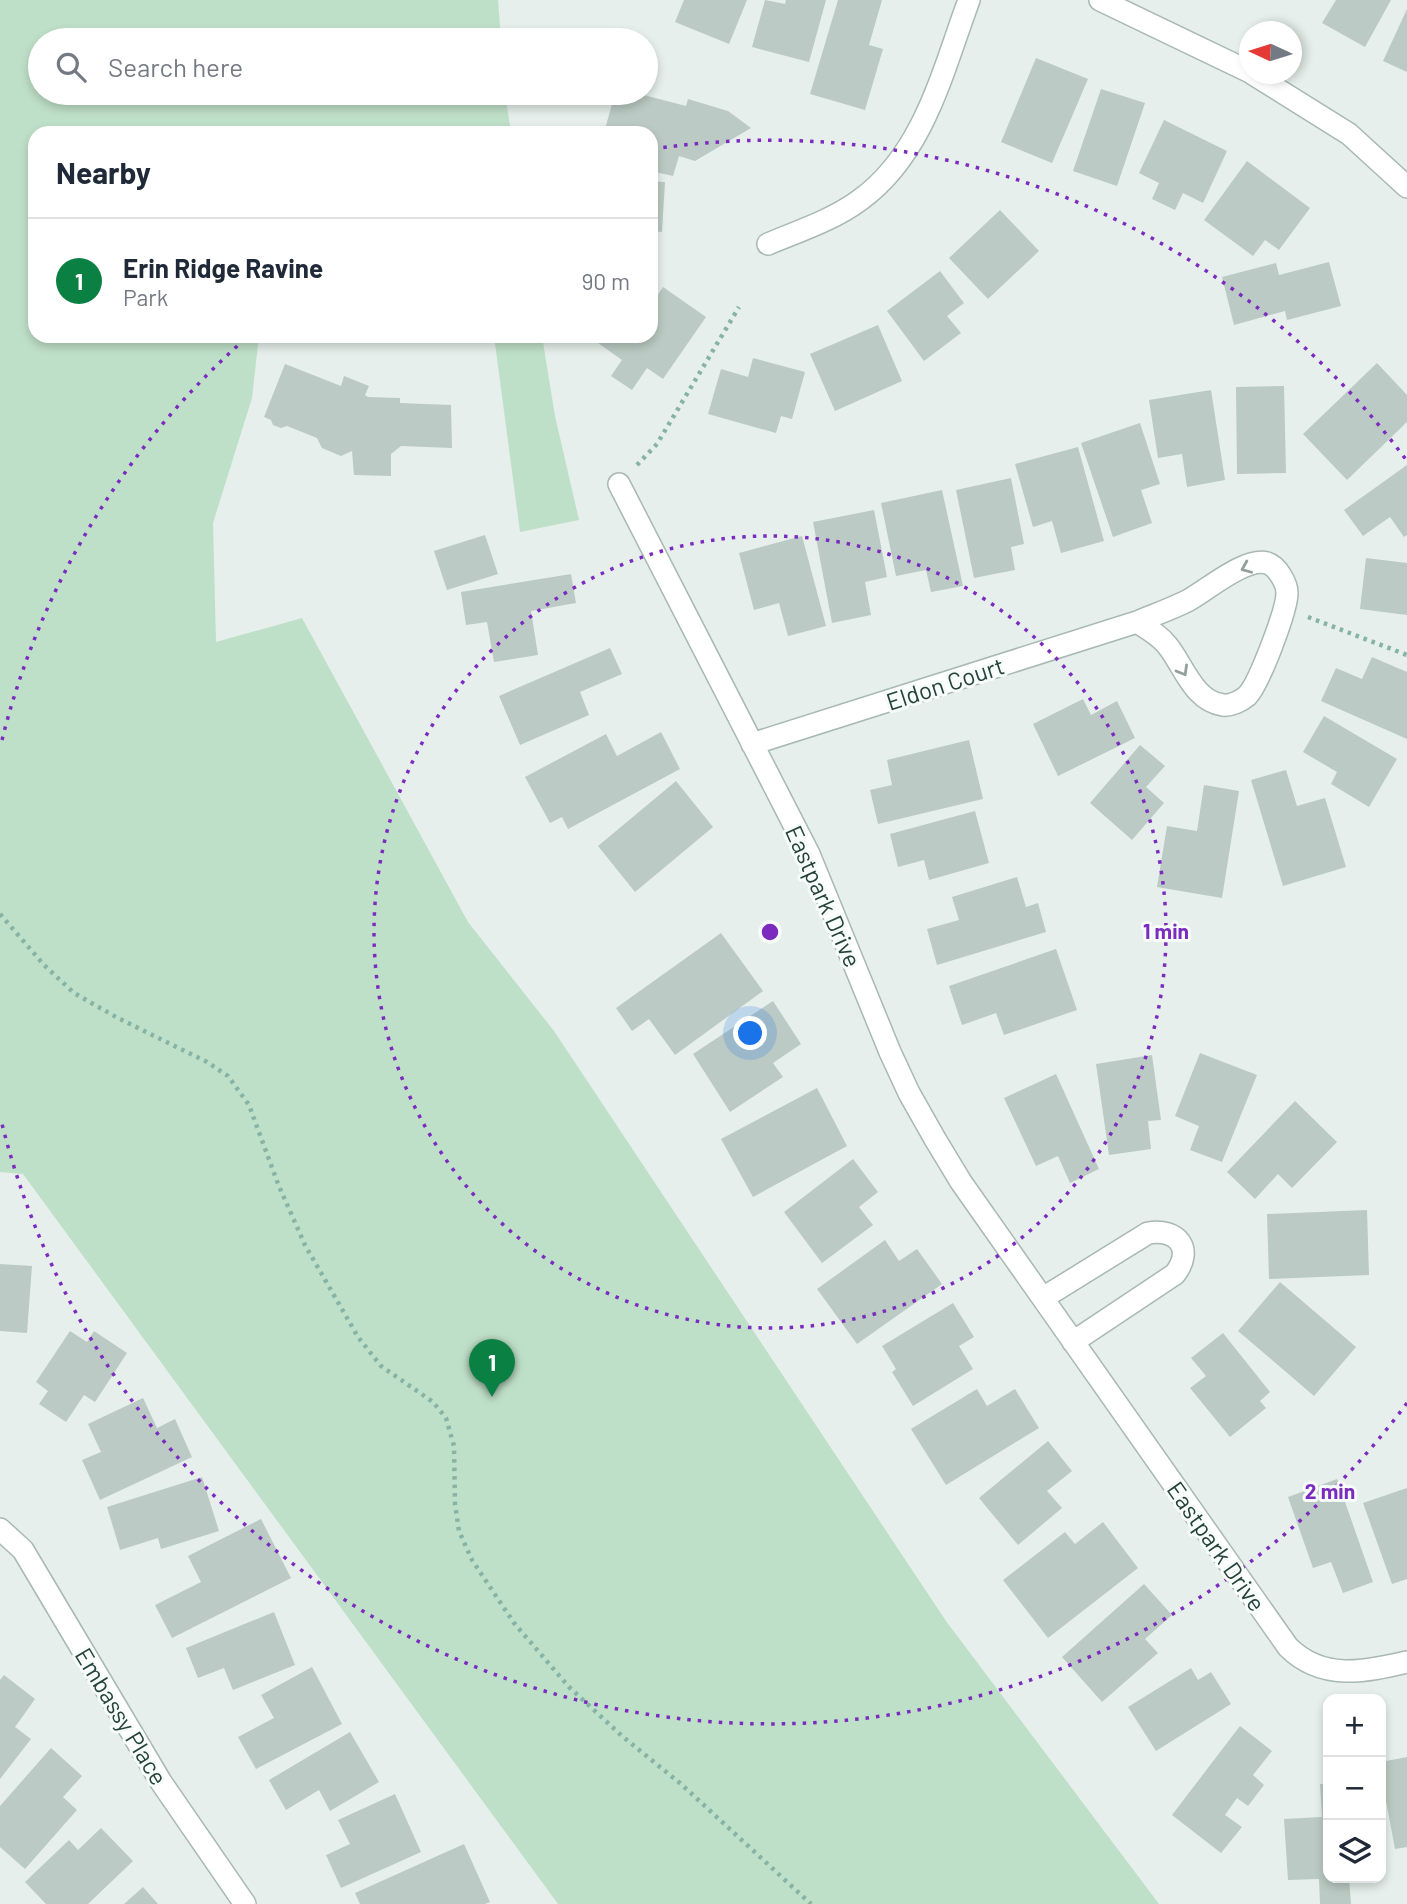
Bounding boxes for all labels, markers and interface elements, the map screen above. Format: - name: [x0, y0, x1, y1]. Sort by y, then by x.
- north arrow: [1239, 21, 1302, 84]
- search box: [28, 28, 658, 105]
- icon: search: [52, 48, 90, 86]
- text: Search here: [108, 51, 243, 82]
- text: Nearby: [56, 154, 151, 190]
- text: Erin Ridge Ravine: [123, 252, 323, 283]
- text: 1: [75, 267, 83, 295]
- text: 90 m: [581, 267, 630, 295]
- text: Park: [123, 283, 168, 311]
- one-way arrow: [1241, 559, 1253, 573]
- street label: Eldon Court: [882, 650, 1008, 716]
- one-way arrow: [1175, 663, 1188, 676]
- street label: Eastpark Drive: [780, 821, 868, 971]
- text: 1 min: [1143, 918, 1189, 943]
- centre of rings: [758, 920, 782, 944]
- your location: [733, 1016, 767, 1050]
- pin: 1: [469, 1339, 515, 1397]
- street label: Eastpark Drive: [1162, 1476, 1272, 1616]
- text: 2 min: [1305, 1478, 1355, 1503]
- street label: Embassy Place: [70, 1642, 174, 1790]
- map controls: [1323, 1694, 1386, 1883]
- button: +: [1323, 1694, 1386, 1757]
- button: −: [1323, 1757, 1386, 1820]
- button: layers: [1323, 1820, 1386, 1883]

